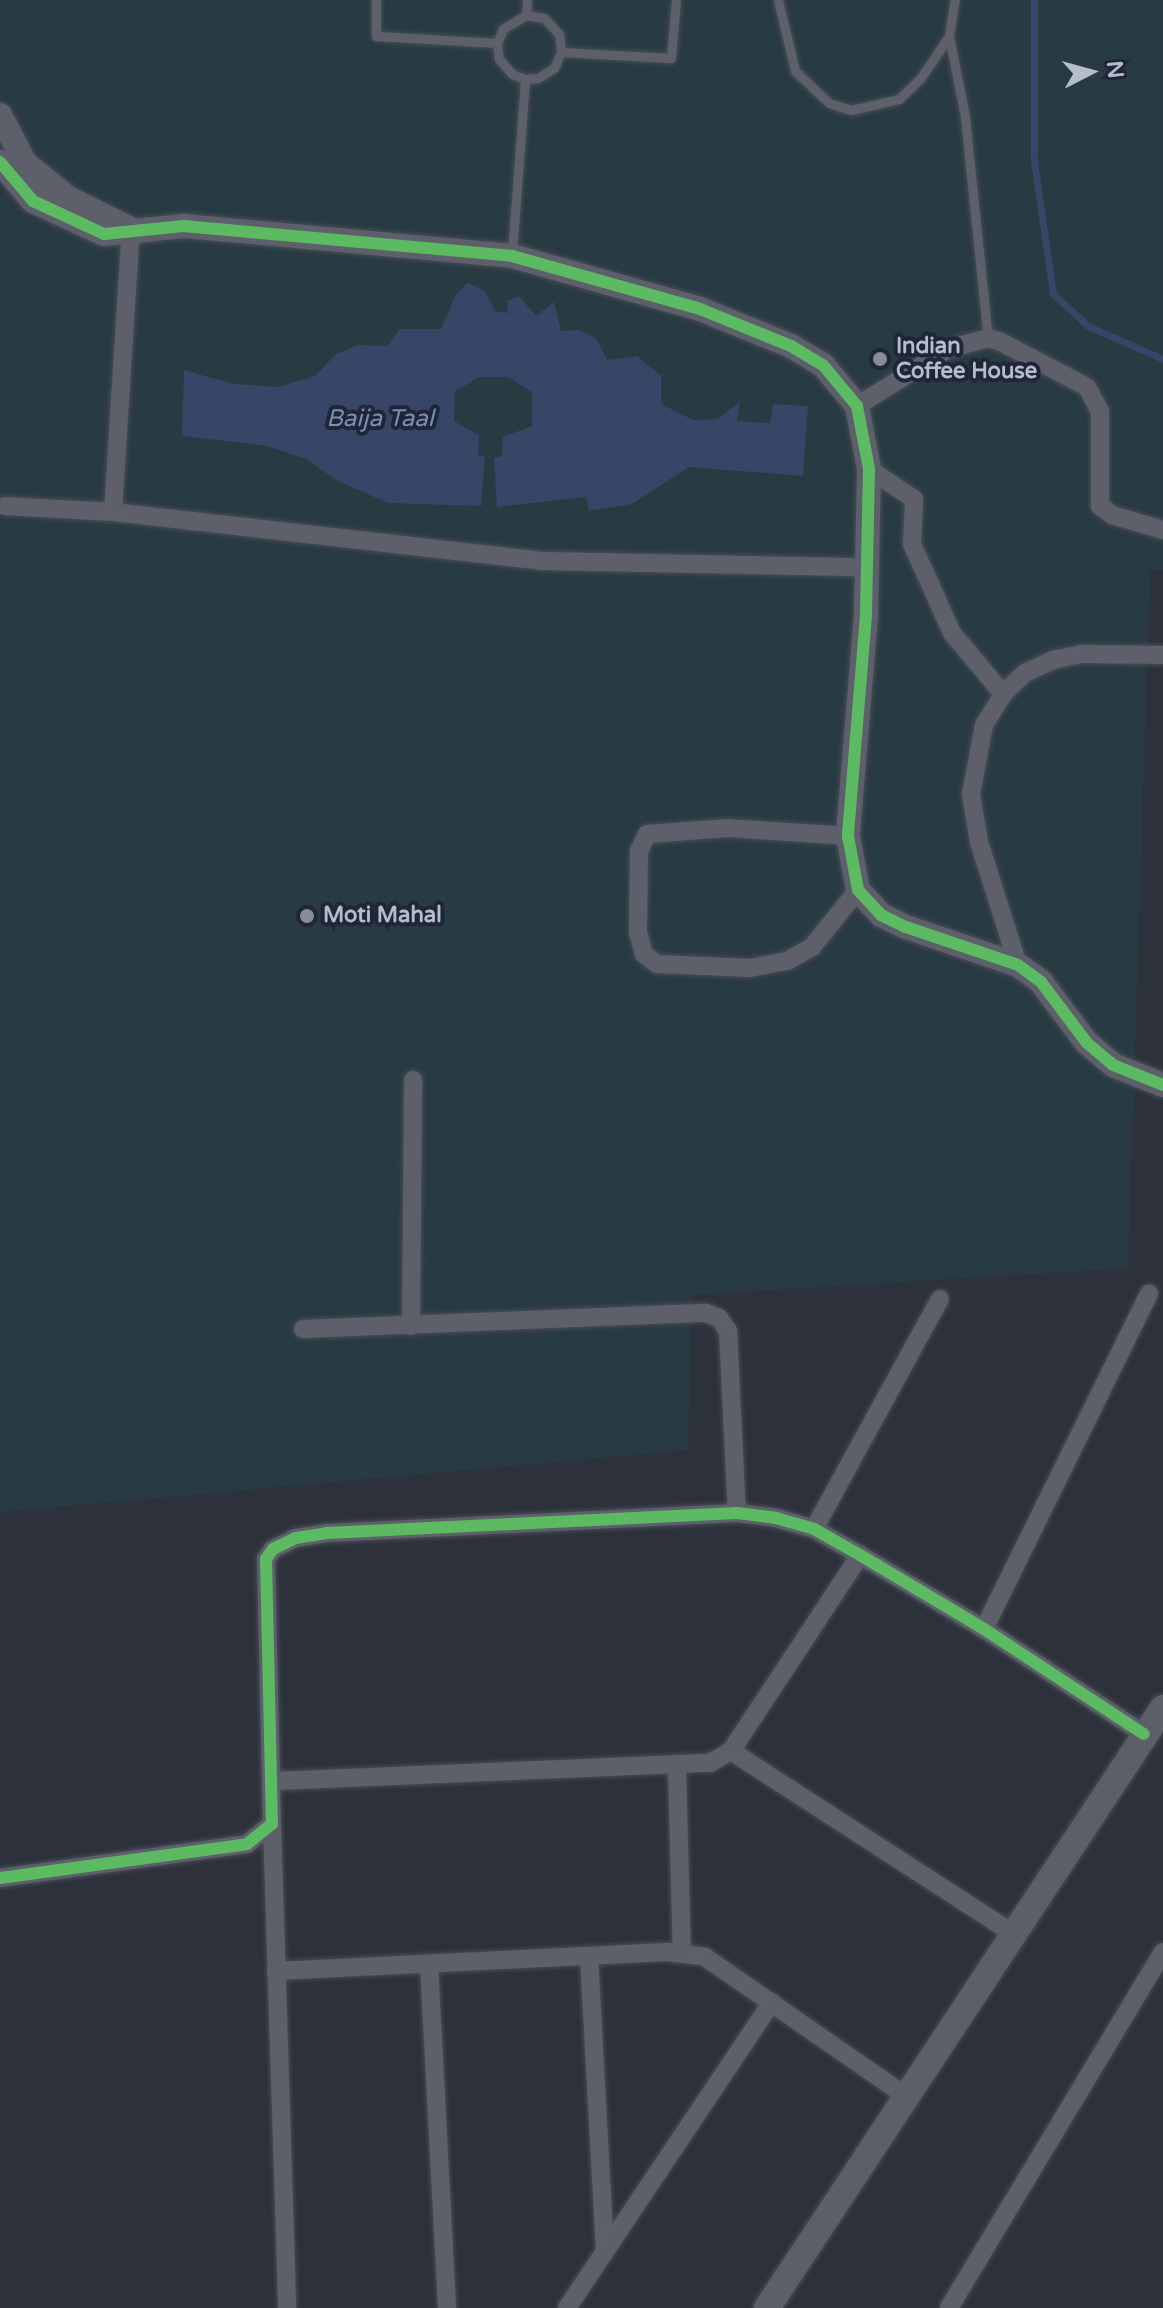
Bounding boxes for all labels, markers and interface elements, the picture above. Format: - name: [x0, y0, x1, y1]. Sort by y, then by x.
- north arrow: [1051, 32, 1131, 112]
- text: N: [1101, 59, 1129, 80]
- place label: Indian Coffee House: [896, 333, 1037, 384]
- marker: Indian Coffee House: [871, 350, 889, 368]
- water label: Baija Taal: [326, 405, 434, 433]
- place label: Moti Mahal: [323, 903, 442, 929]
- marker: Moti Mahal: [298, 907, 316, 925]

